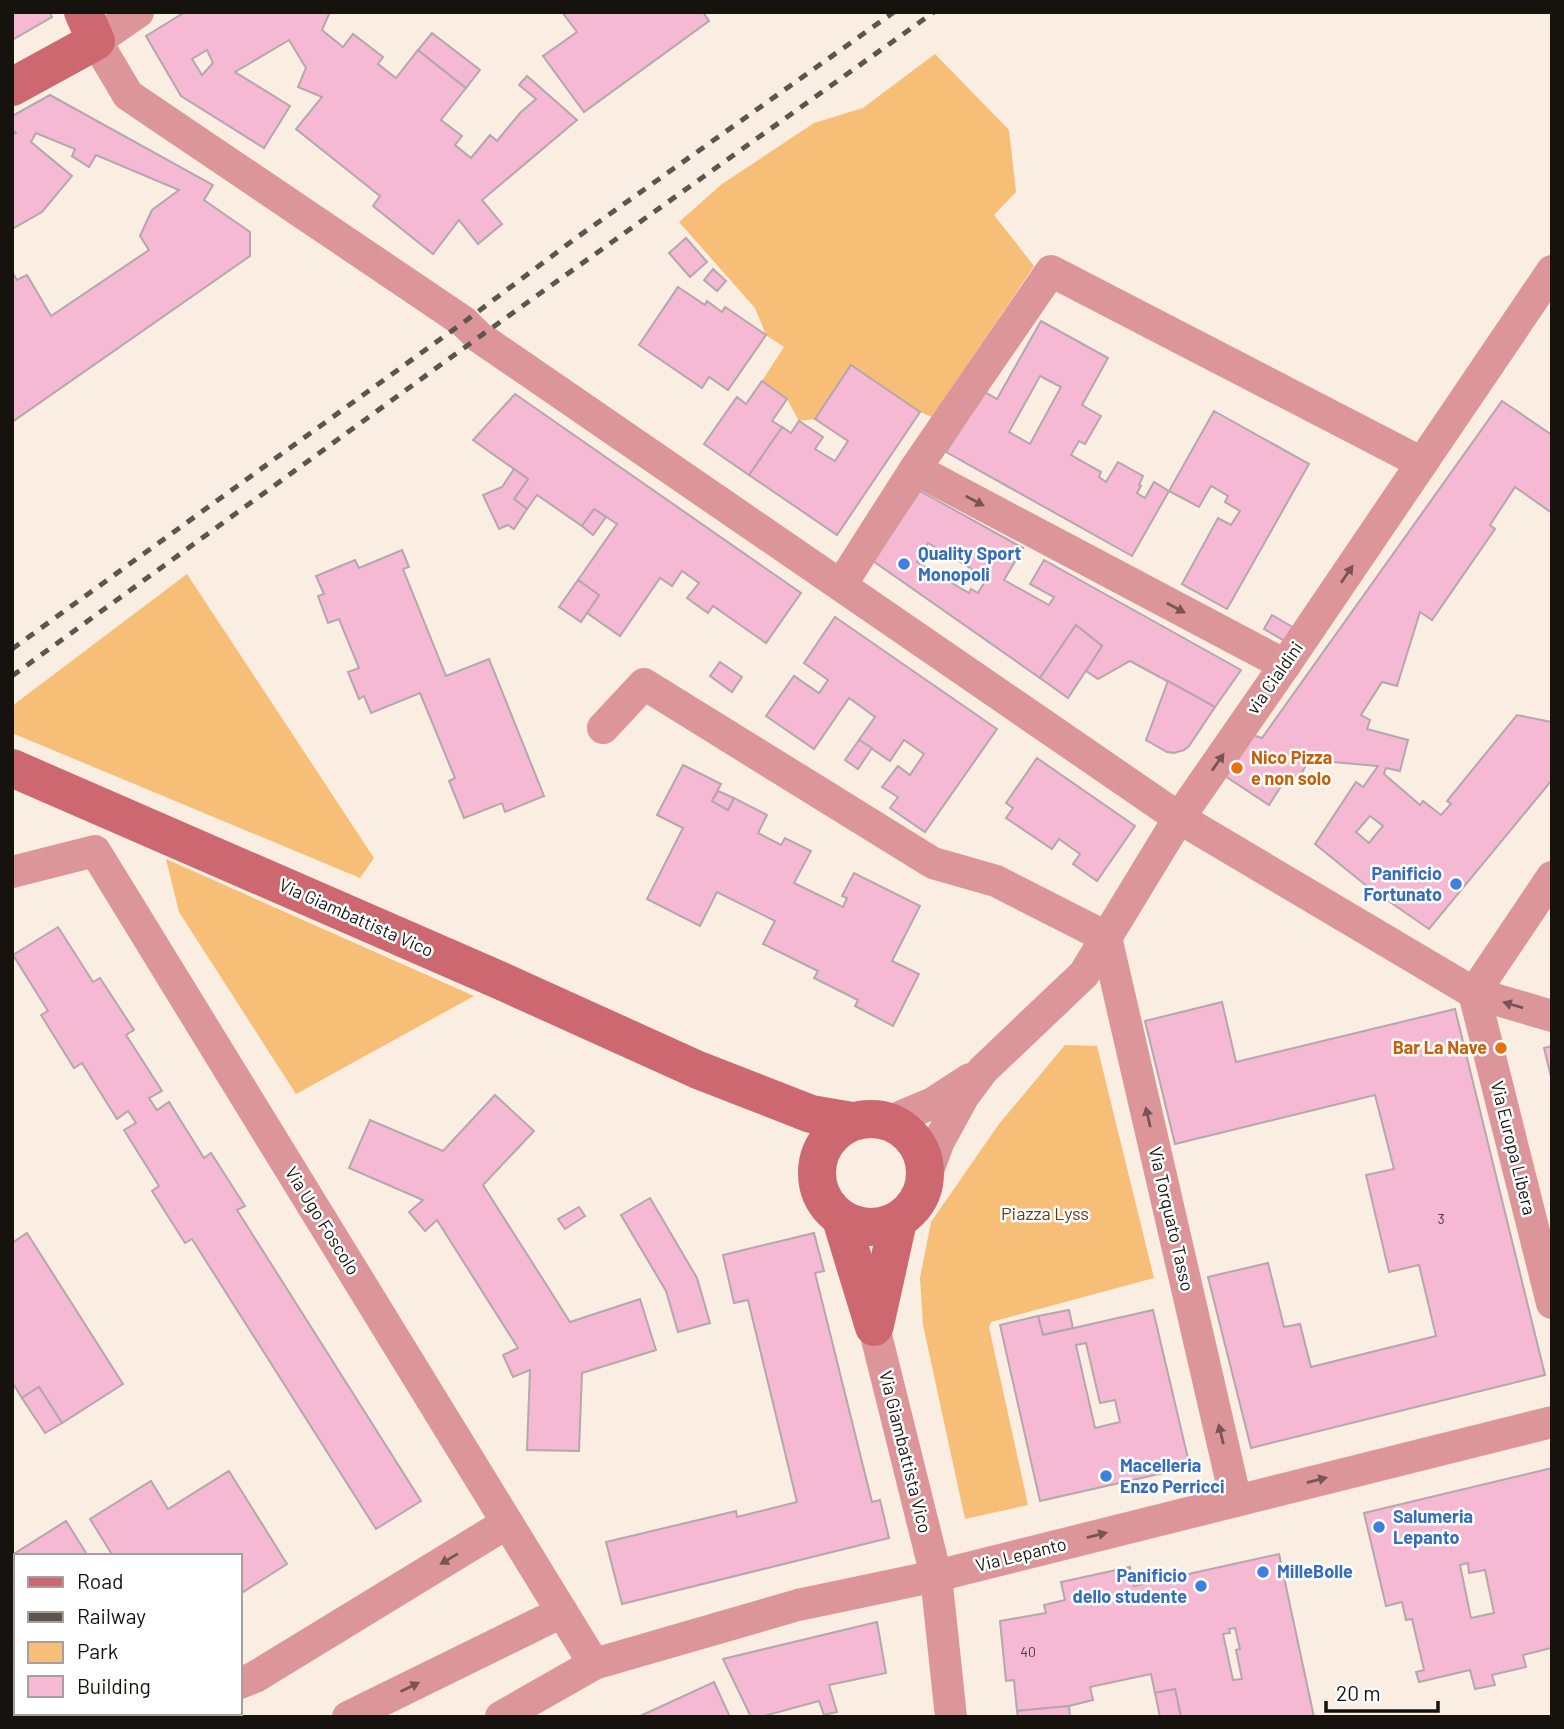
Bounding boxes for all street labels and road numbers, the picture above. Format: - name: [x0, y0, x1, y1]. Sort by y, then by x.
- street label: via Cialdini: [1241, 637, 1307, 718]
- street label: Via Giambattista Vico: [276, 873, 437, 961]
- street label: Via Europa Libera: [1487, 1078, 1541, 1217]
- street label: Via Torquato Tasso: [1145, 1144, 1199, 1293]
- street label: Via Ugo Foscolo: [281, 1162, 365, 1279]
- street label: Via Giambattista Vico: [875, 1368, 937, 1535]
- street label: Via Lepanto: [973, 1532, 1068, 1576]

